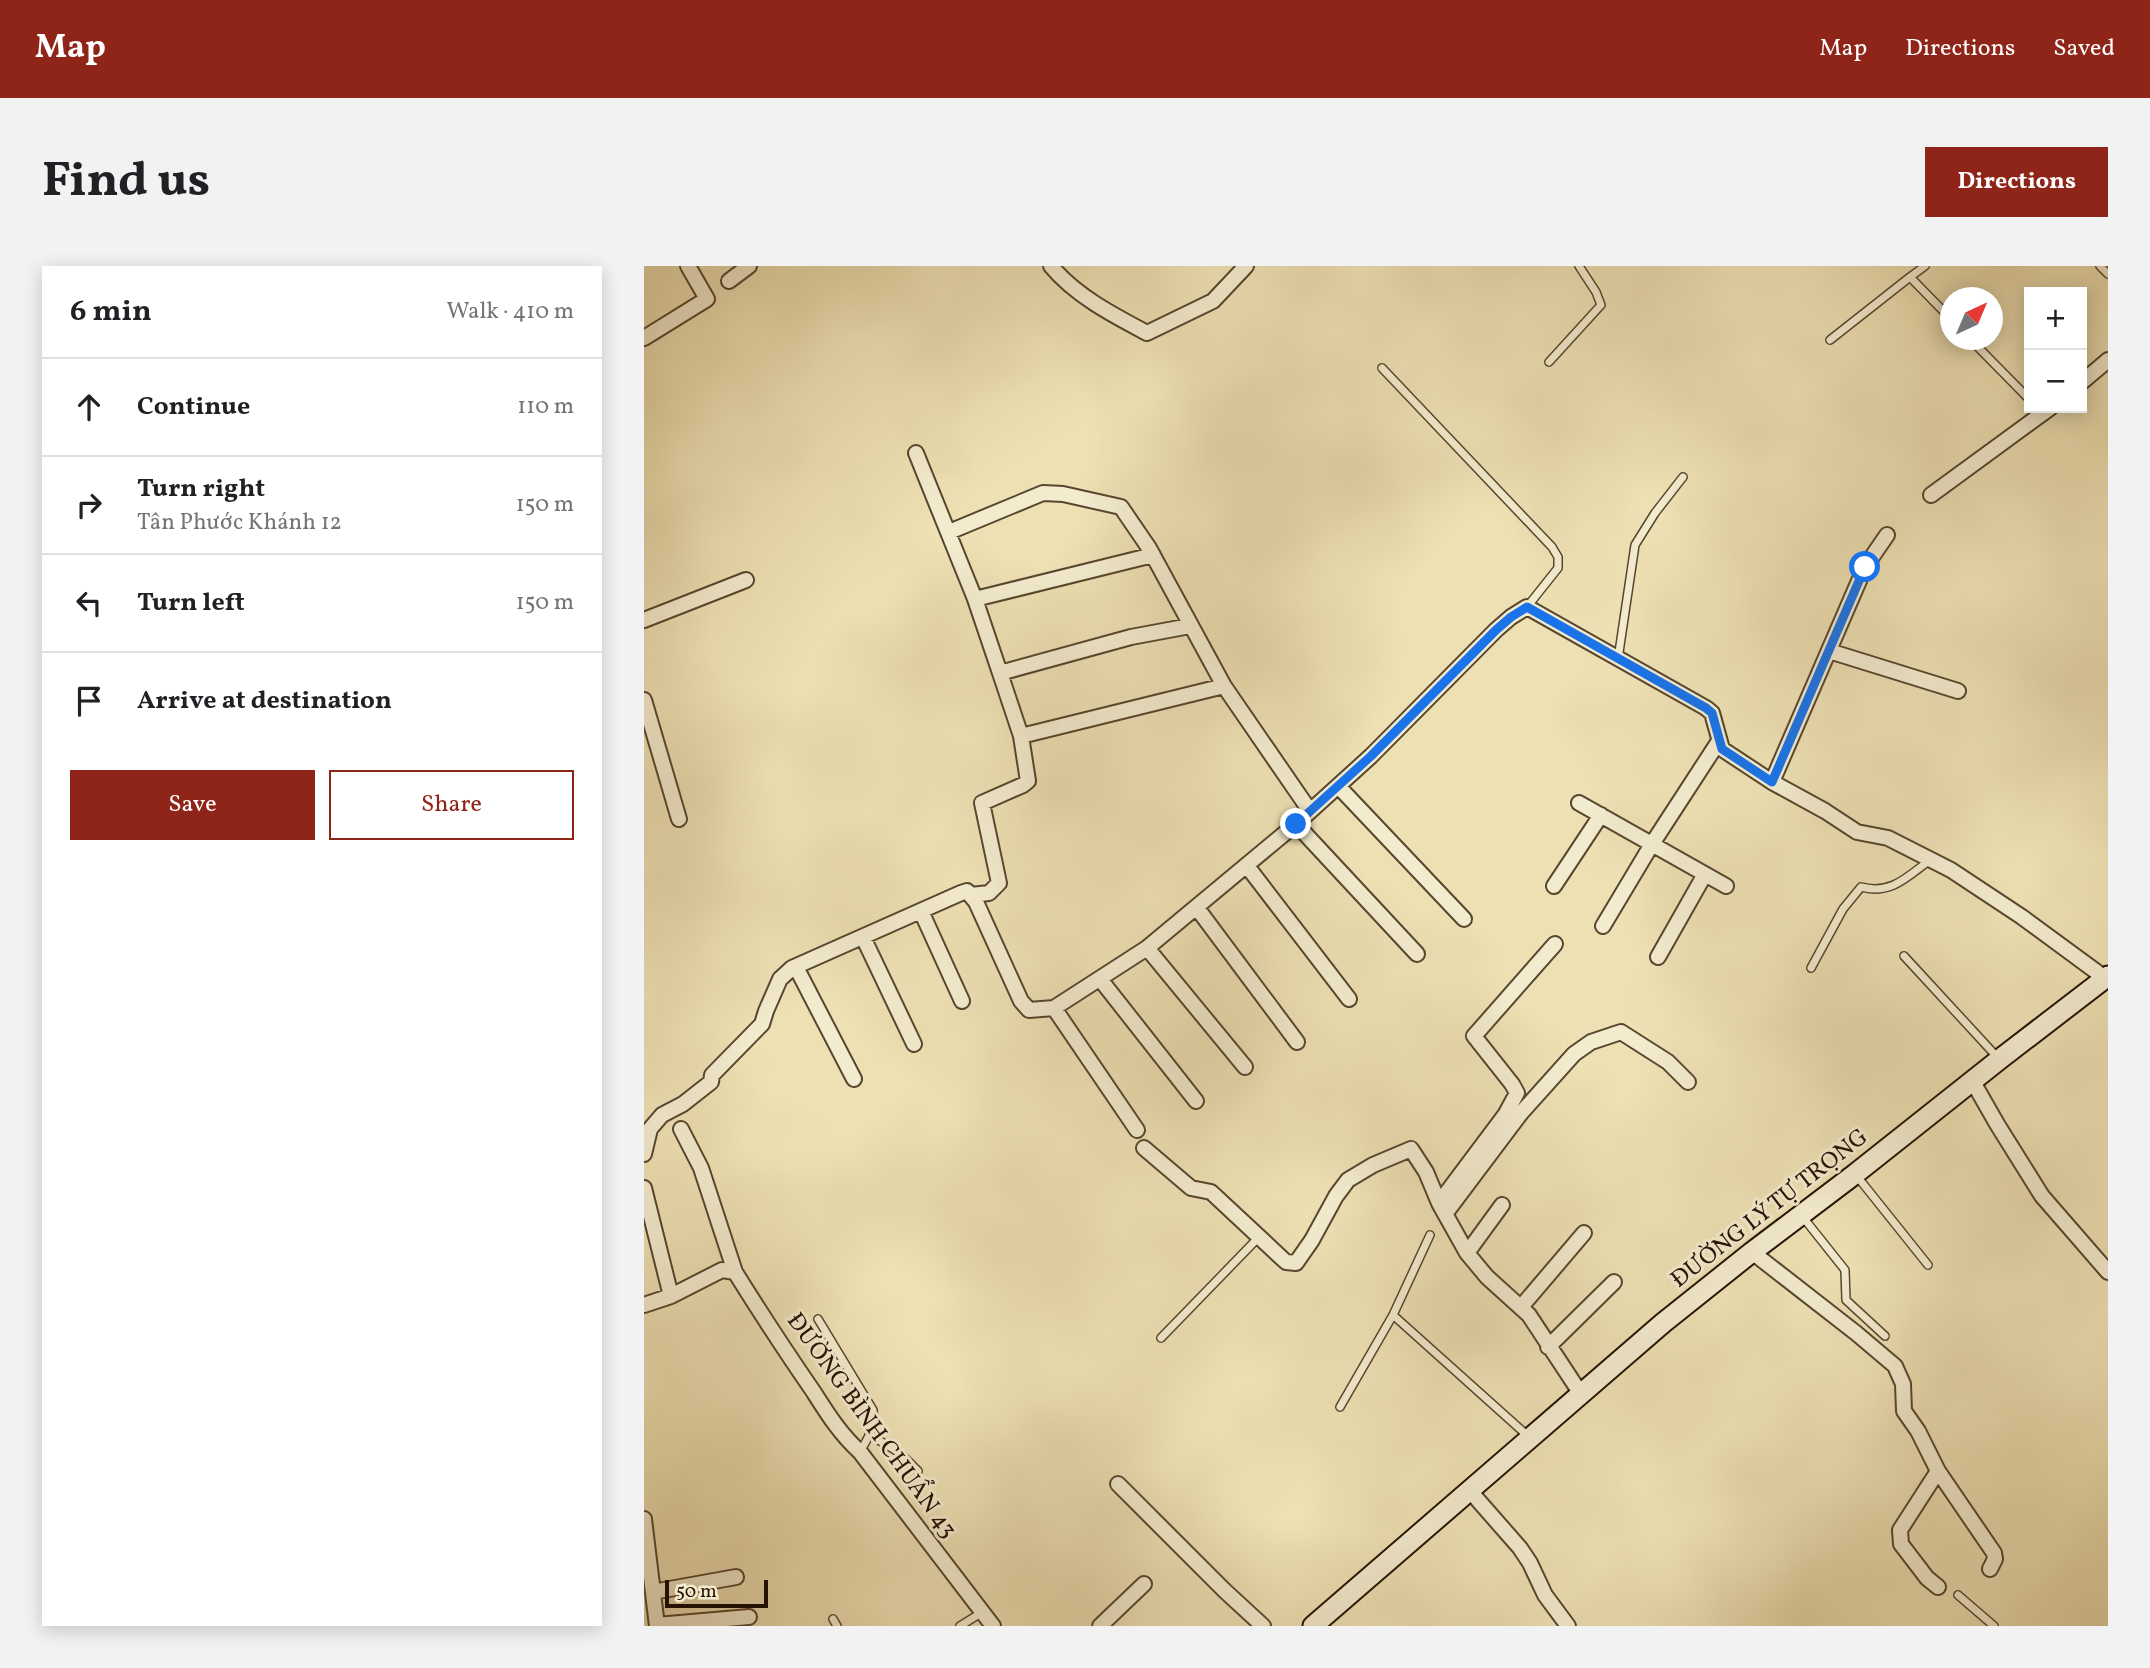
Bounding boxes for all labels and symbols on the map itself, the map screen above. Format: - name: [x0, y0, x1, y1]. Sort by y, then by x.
- north arrow: [1940, 287, 2003, 350]
- route start: [1849, 551, 1880, 582]
- route end: [1280, 808, 1311, 839]
- street label: ĐƯỜNG LÝ TỰ TRỌNG: [1664, 1121, 1876, 1297]
- street label: ĐƯỜNG BÌNH CHUẨN 43: [778, 1306, 965, 1546]
- scale bar: [665, 1577, 768, 1609]

